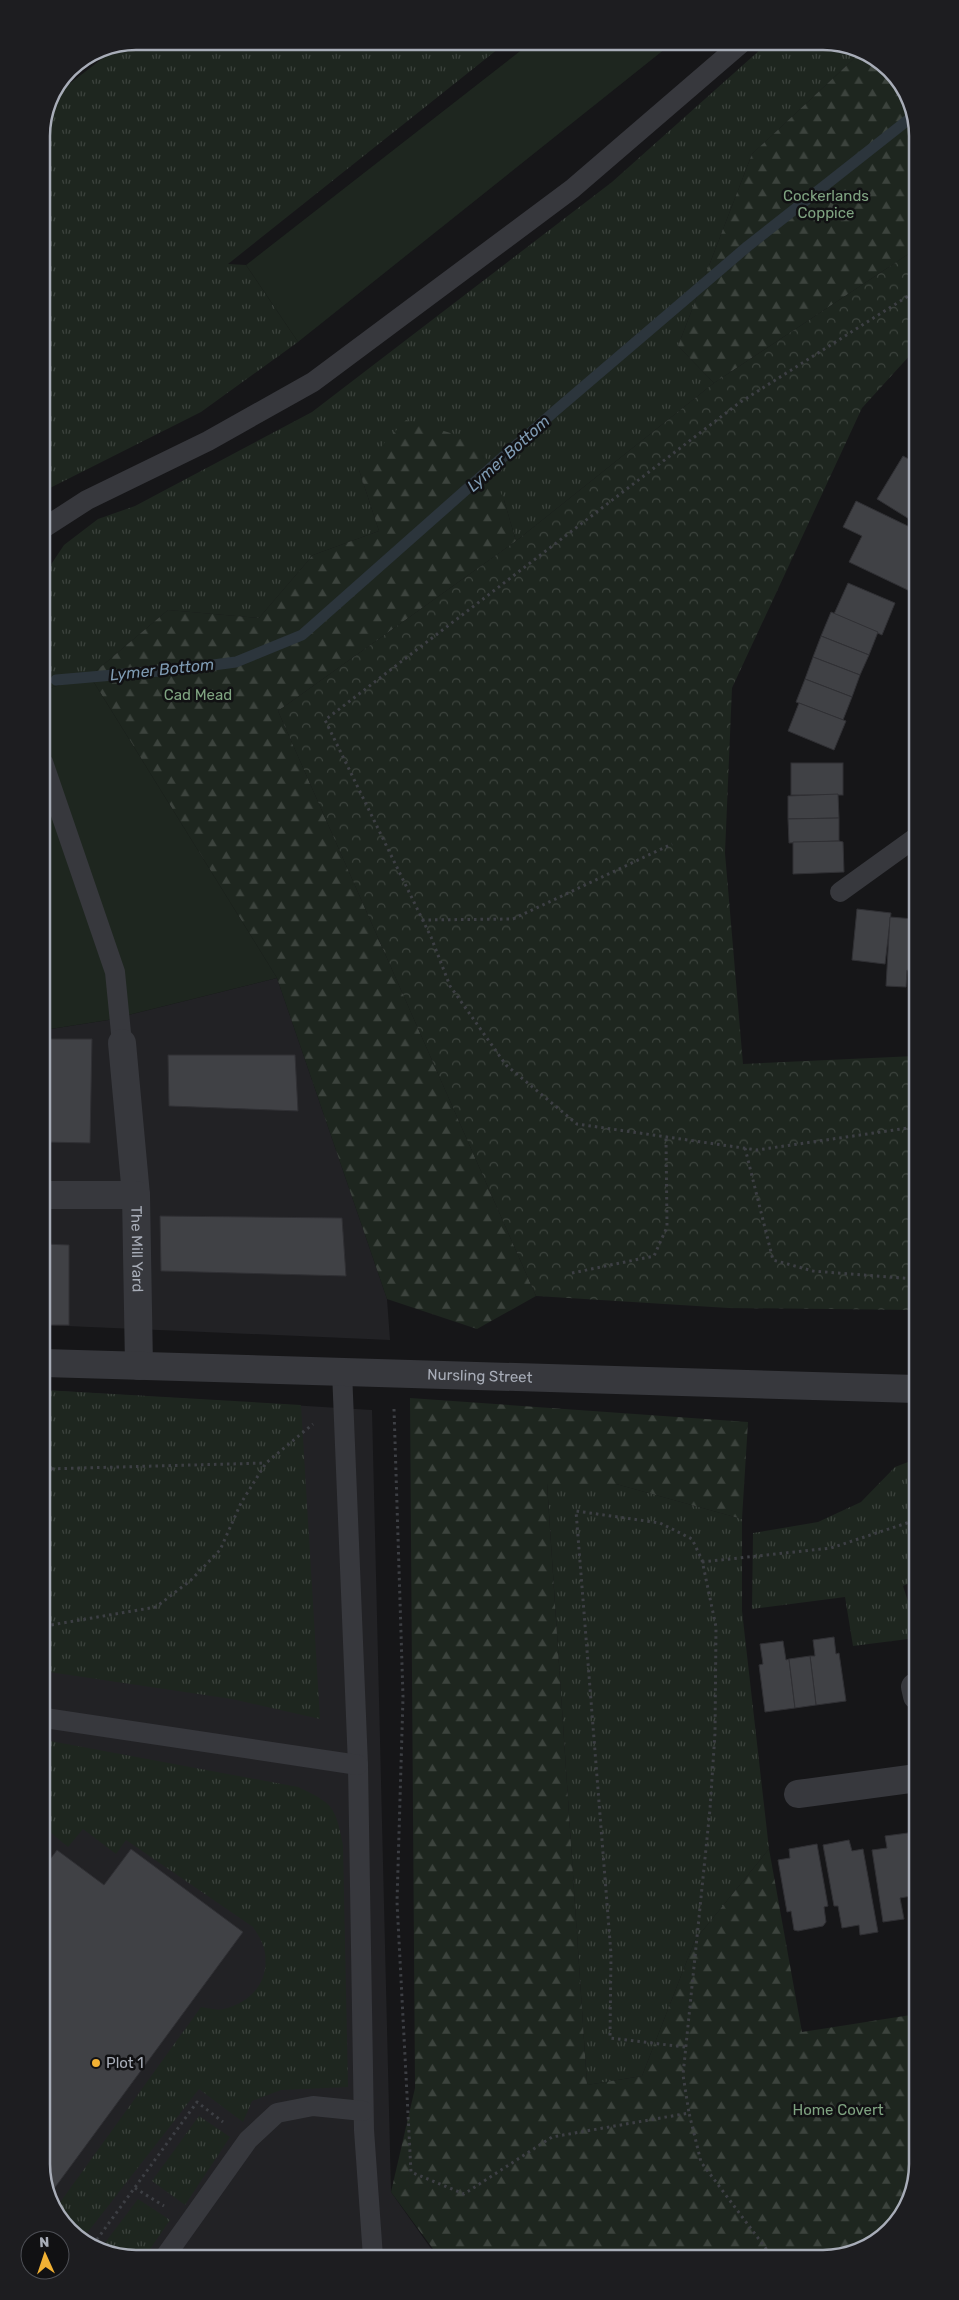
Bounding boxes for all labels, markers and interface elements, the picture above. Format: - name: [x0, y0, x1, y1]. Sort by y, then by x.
- park label: Cockerlands Coppice: [783, 187, 869, 222]
- water label: Lymer Bottom: [463, 411, 554, 495]
- water label: Lymer Bottom: [109, 655, 215, 684]
- park label: Cad Mead: [164, 686, 232, 704]
- street label: The Mill Yard: [127, 1205, 147, 1293]
- street label: Nursling Street: [427, 1365, 533, 1387]
- place label: Plot 1: [106, 2054, 144, 2072]
- marker: Plot 1: [90, 2057, 102, 2069]
- park label: Home Covert: [792, 2101, 884, 2119]
- north arrow: [20, 2230, 70, 2280]
- text: N: [39, 2234, 50, 2251]

